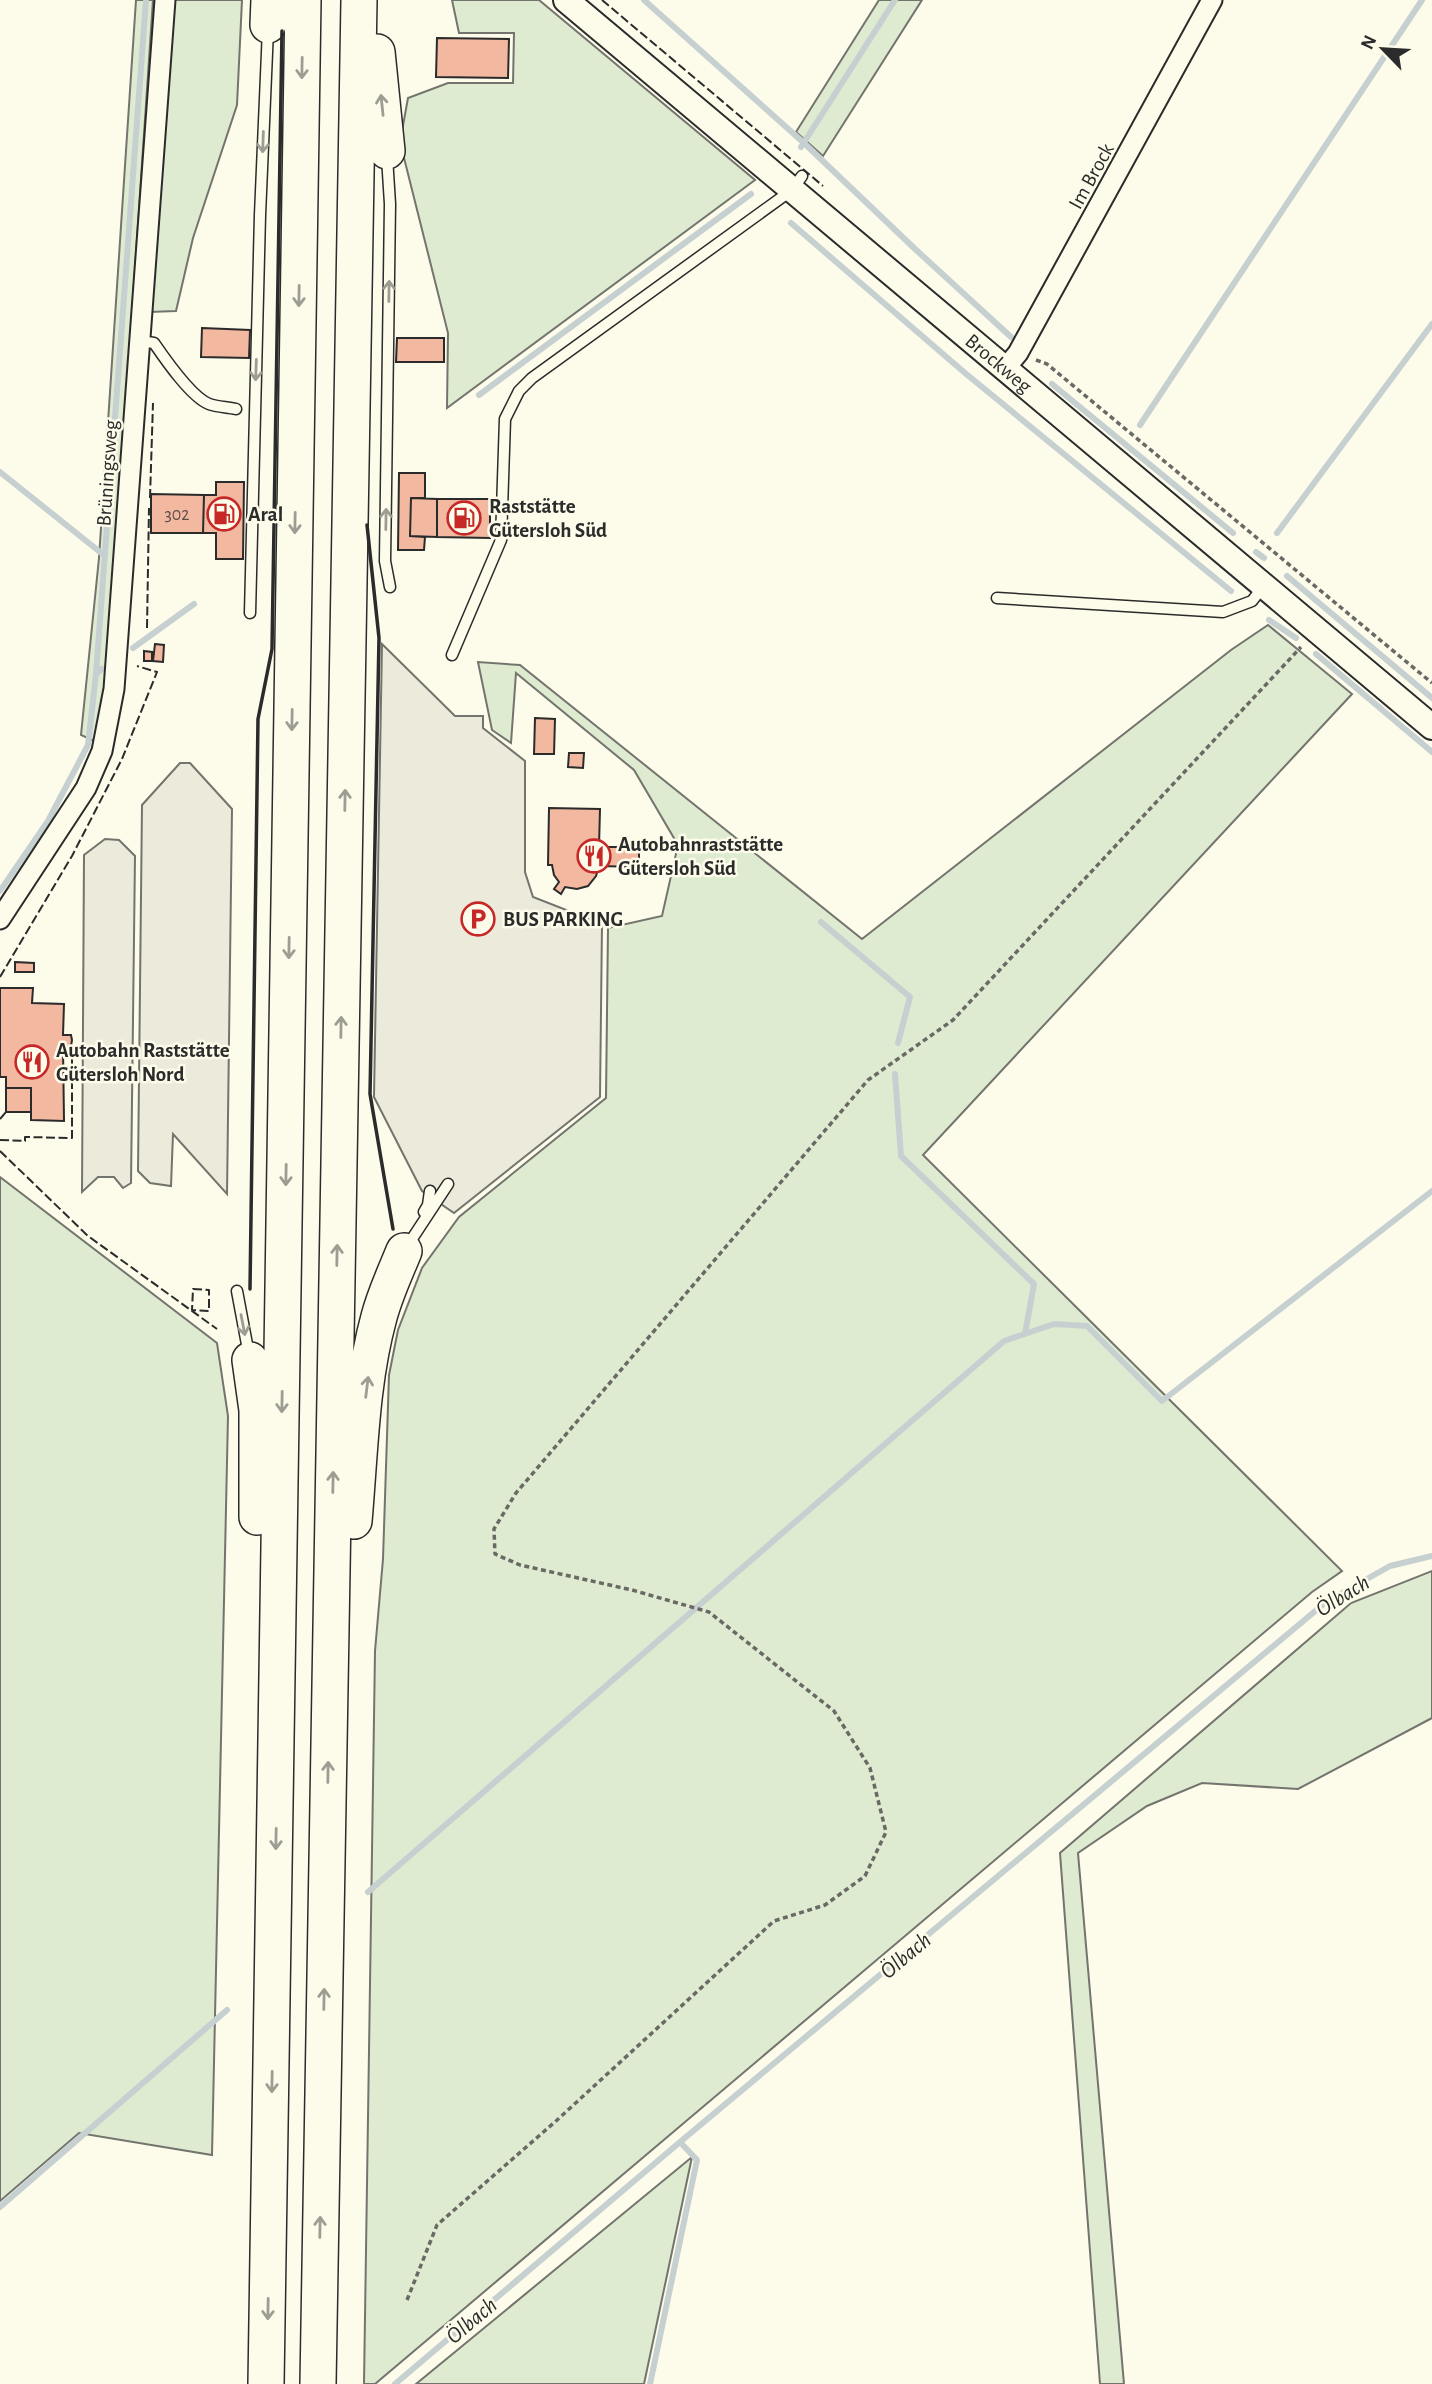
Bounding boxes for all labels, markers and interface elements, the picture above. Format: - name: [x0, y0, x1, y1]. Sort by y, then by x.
- north arrow: [1348, 14, 1418, 84]
- text: N: [1358, 32, 1380, 52]
- one-way arrow: [295, 56, 309, 79]
- one-way arrow: [375, 94, 388, 116]
- one-way arrow: [257, 130, 270, 153]
- street label: Im Brock: [1065, 140, 1118, 213]
- one-way arrow: [382, 280, 396, 303]
- one-way arrow: [292, 284, 305, 307]
- street label: Brockweg: [961, 330, 1036, 398]
- one-way arrow: [249, 358, 262, 381]
- street label: Brüningsweg: [93, 418, 122, 527]
- fuel station icon: Aral: [205, 495, 243, 533]
- place label: Raststätte Gütersloh Süd: [489, 496, 607, 541]
- fuel station icon: Raststätte Gütersloh Süd: [445, 499, 483, 537]
- place label: Aral: [248, 504, 283, 525]
- house number: 302: [164, 506, 190, 524]
- one-way arrow: [379, 508, 393, 531]
- one-way arrow: [288, 511, 302, 534]
- one-way arrow: [285, 708, 299, 731]
- one-way arrow: [338, 789, 352, 812]
- place label: Autobahnraststätte Gütersloh Süd: [618, 834, 783, 879]
- restaurant icon: Autobahnraststätte Gütersloh Süd: [575, 837, 613, 875]
- parking icon: BUS PARKING: [459, 900, 497, 938]
- place label: BUS PARKING: [503, 909, 623, 930]
- one-way arrow: [282, 936, 296, 959]
- one-way arrow: [334, 1016, 348, 1039]
- place label: Autobahn Raststätte Gütersloh Nord: [56, 1040, 230, 1085]
- restaurant icon: Autobahn Raststätte Gütersloh Nord: [13, 1043, 51, 1081]
- one-way arrow: [279, 1163, 292, 1186]
- one-way arrow: [330, 1244, 344, 1267]
- one-way arrow: [237, 1313, 251, 1336]
- one-way arrow: [361, 1376, 374, 1399]
- one-way arrow: [275, 1391, 289, 1414]
- one-way arrow: [326, 1471, 340, 1494]
- water label: Ölbach: [1311, 1569, 1374, 1622]
- one-way arrow: [322, 1761, 335, 1784]
- one-way arrow: [269, 1827, 283, 1850]
- water label: Ölbach: [875, 1927, 936, 1984]
- one-way arrow: [318, 1988, 331, 2011]
- one-way arrow: [265, 2070, 278, 2093]
- one-way arrow: [314, 2216, 327, 2239]
- water label: Ölbach: [441, 2292, 502, 2349]
- one-way arrow: [261, 2297, 274, 2320]

